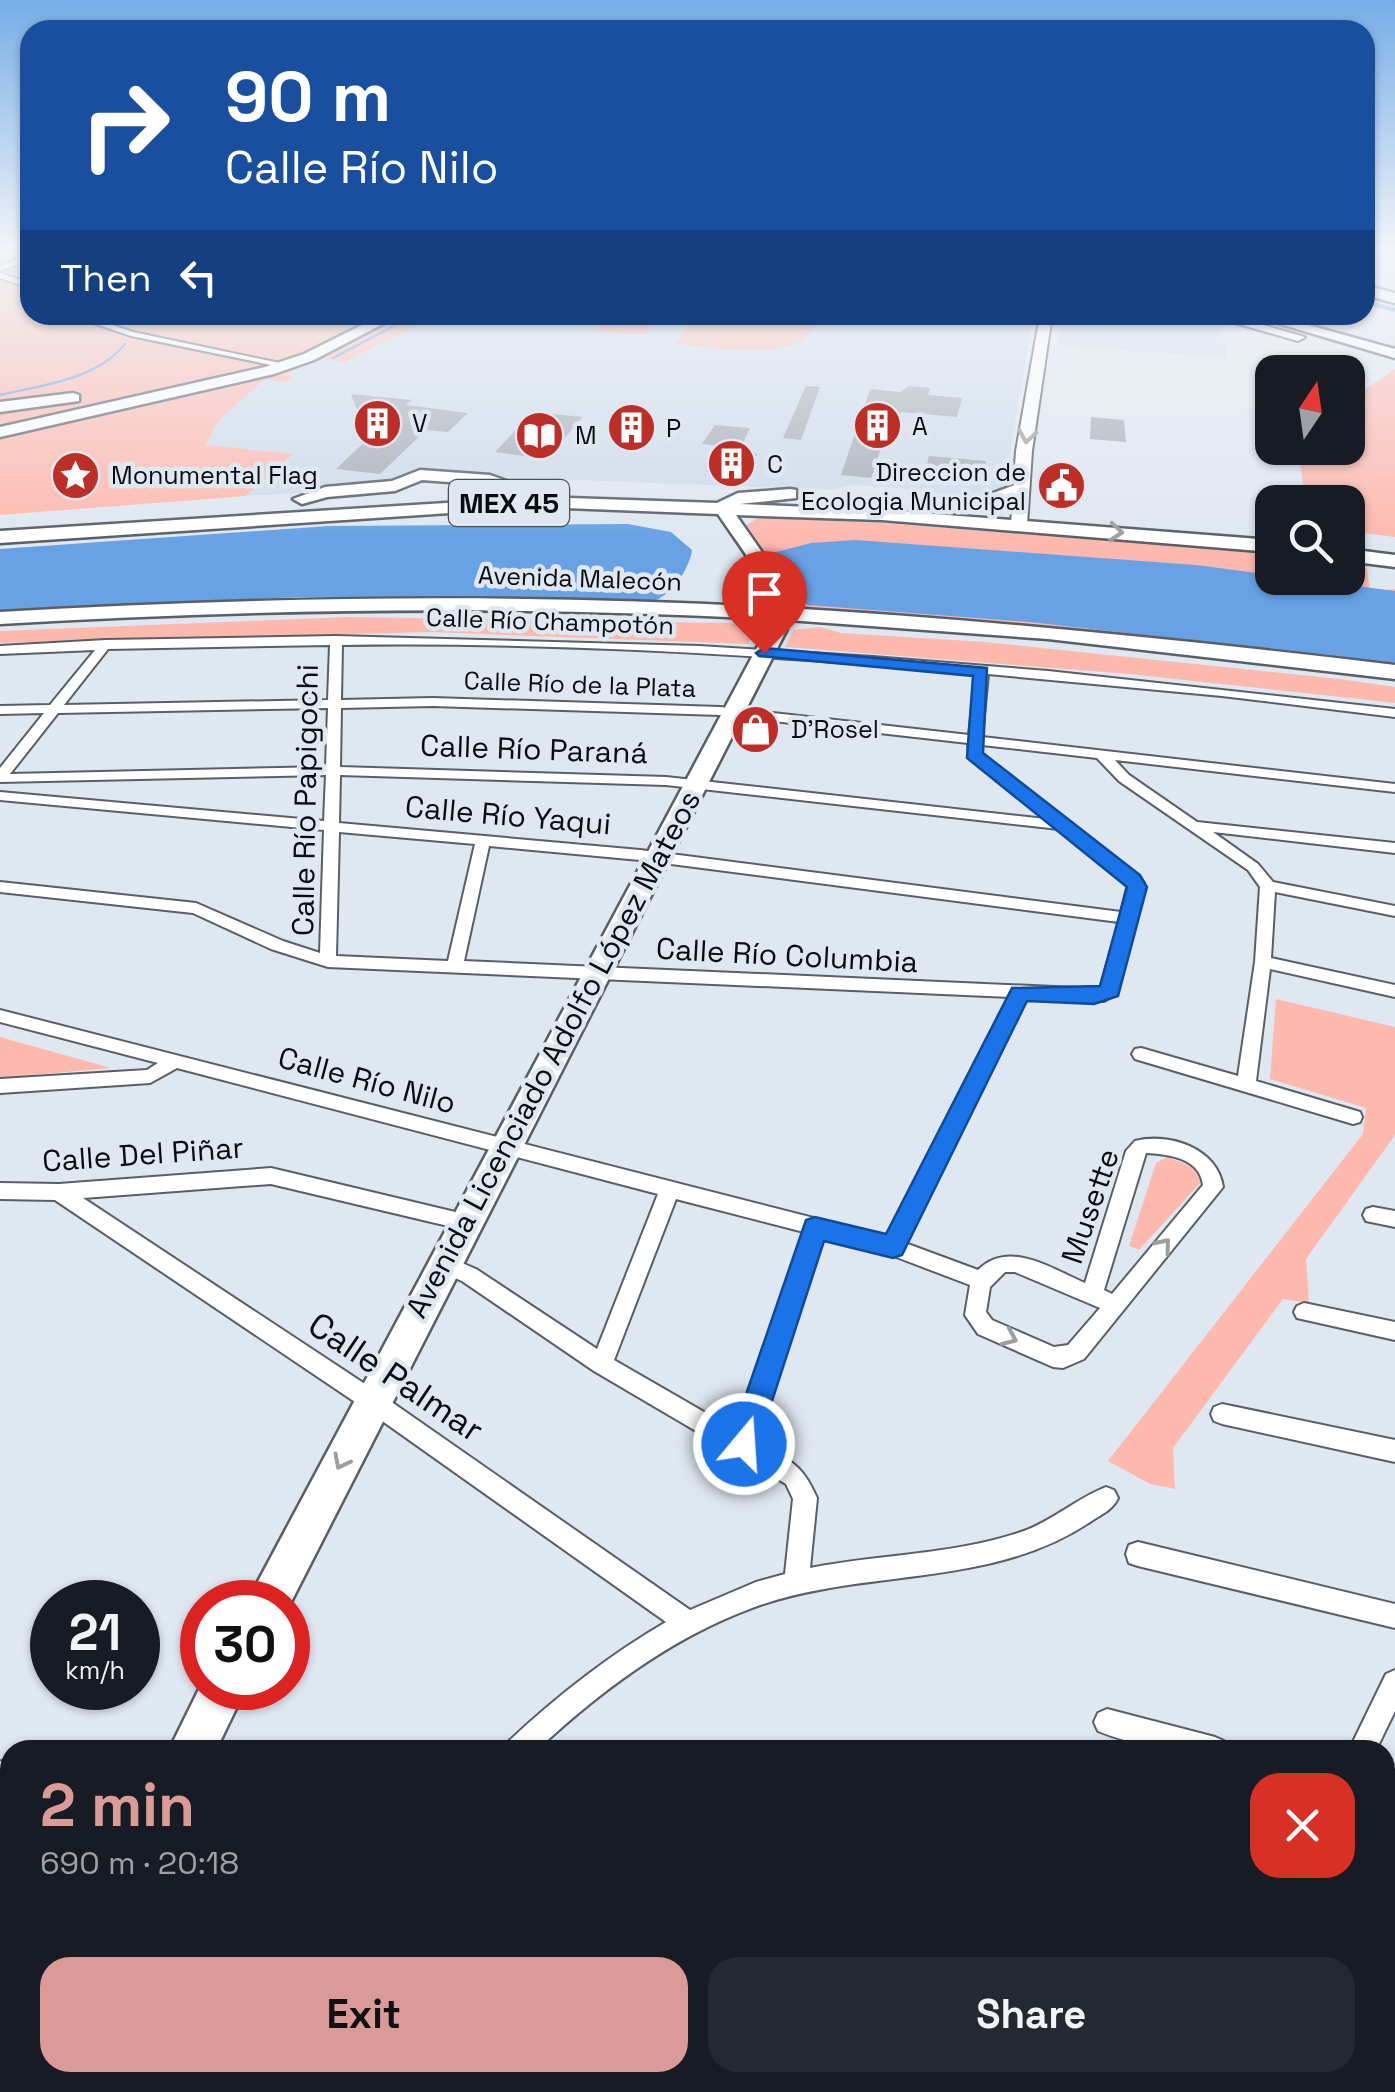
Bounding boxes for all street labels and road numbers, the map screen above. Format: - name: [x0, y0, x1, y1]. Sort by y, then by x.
- road number: MEX 45: [449, 480, 569, 526]
- street label: Avenida Malecón: [477, 558, 683, 598]
- street label: Calle Río Champotón: [426, 601, 674, 641]
- street label: Calle Río Papigochi: [283, 664, 327, 936]
- street label: Calle Río de la Plata: [463, 664, 697, 704]
- street label: Calle Río Paraná: [419, 726, 649, 772]
- street label: Avenida Licenciado Adolfo López Mateos: [397, 783, 709, 1325]
- street label: Calle Río Yaqui: [403, 787, 613, 843]
- street label: Calle Río Columbia: [655, 929, 919, 981]
- street label: Calle Río Nilo: [274, 1038, 460, 1122]
- street label: Calle Del Piñar: [41, 1128, 245, 1180]
- street label: Musette: [1052, 1143, 1128, 1269]
- street label: Calle Palmar: [300, 1302, 492, 1452]

